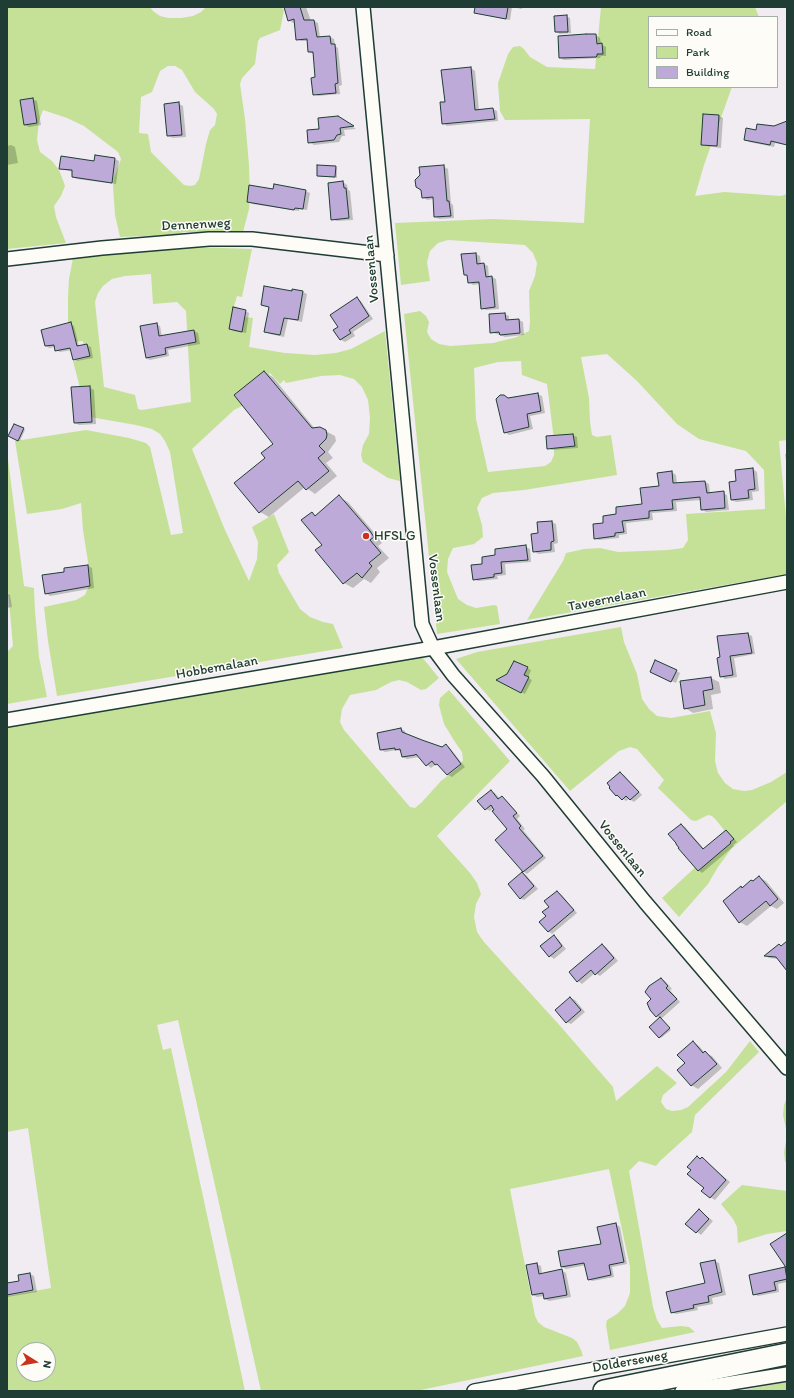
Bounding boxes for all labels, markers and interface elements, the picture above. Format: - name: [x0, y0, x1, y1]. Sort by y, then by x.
- legend: [648, 16, 778, 88]
- text: Road: [686, 25, 712, 39]
- text: Park: [686, 45, 710, 59]
- text: Building: [686, 65, 729, 79]
- street label: Dennenweg: [161, 215, 231, 235]
- street label: Vossenlaan: [361, 234, 383, 304]
- place label: HFSLG: [374, 528, 416, 544]
- marker: HFSLG: [361, 531, 371, 541]
- street label: Vossenlaan: [424, 553, 448, 623]
- street label: Taveernelaan: [567, 584, 647, 616]
- street label: Hobbemalaan: [175, 653, 259, 683]
- street label: Vossenlaan: [594, 817, 650, 881]
- north arrow: [16, 1342, 56, 1382]
- street label: Dolderseweg: [591, 1347, 669, 1377]
- text: N: [40, 1359, 54, 1369]

